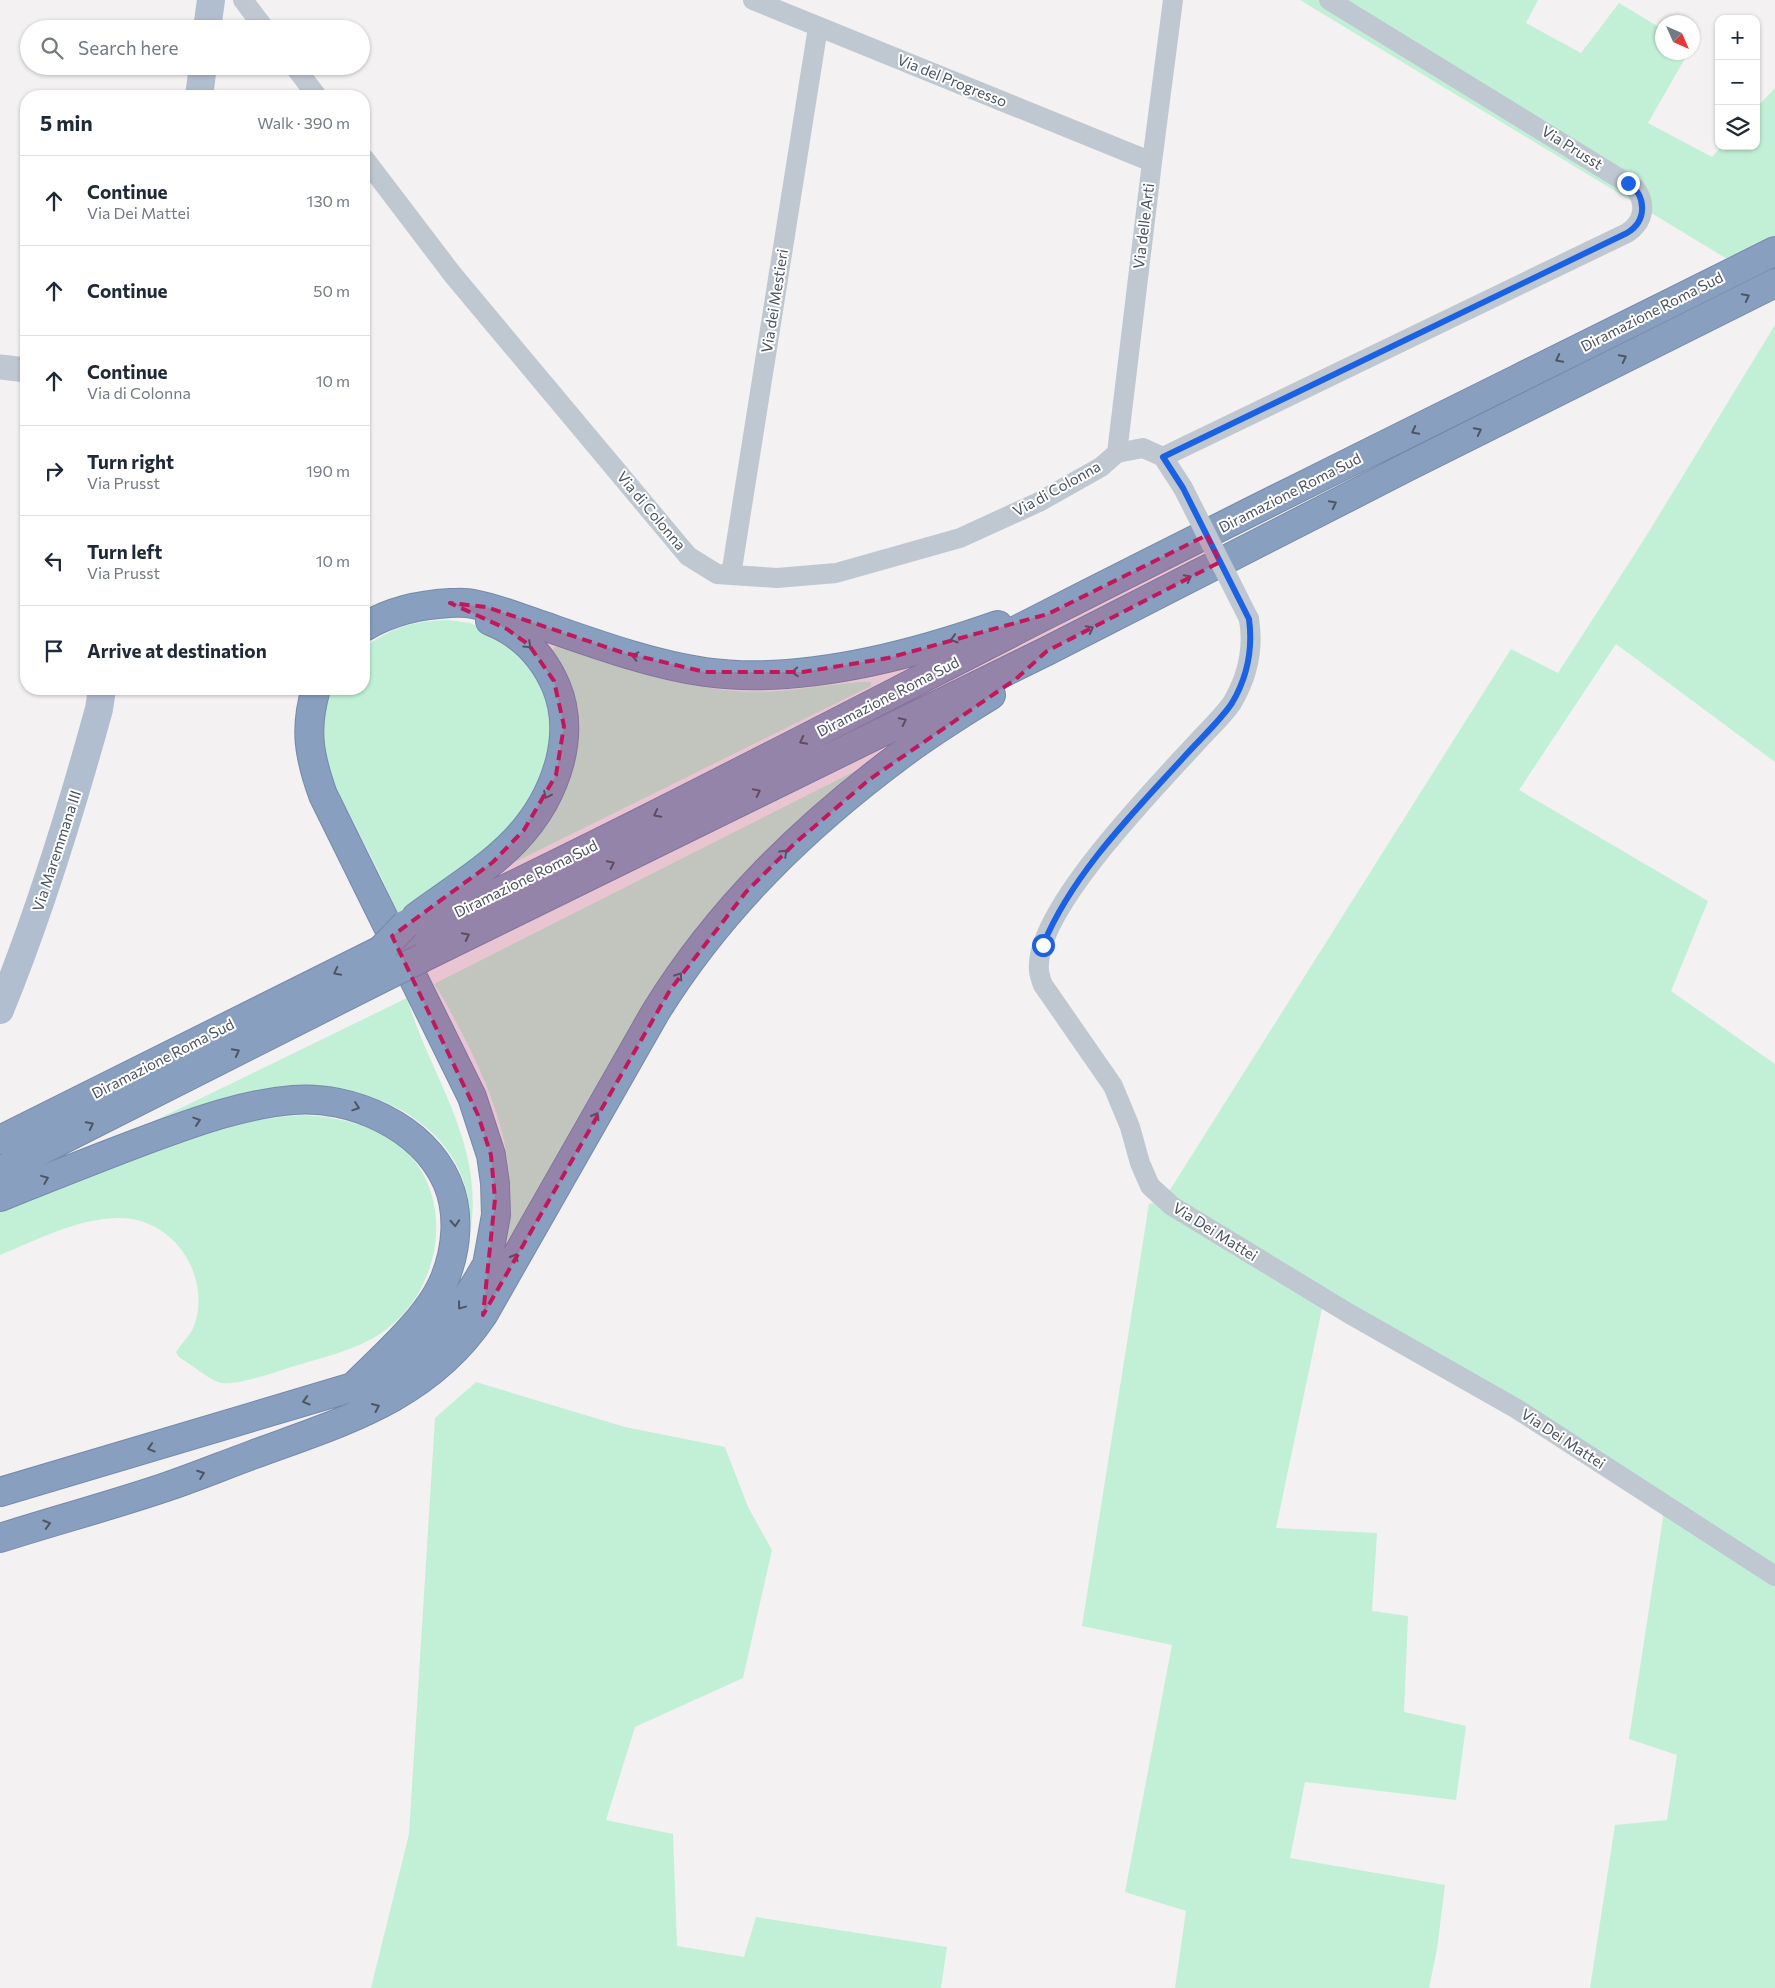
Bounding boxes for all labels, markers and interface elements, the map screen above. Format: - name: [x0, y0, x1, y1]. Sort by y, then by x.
- north arrow: [1655, 15, 1700, 60]
- map controls: [1715, 15, 1760, 150]
- button: +: [1715, 15, 1760, 60]
- search box: [20, 20, 370, 75]
- icon: search: [38, 34, 66, 62]
- text: Search here: [78, 36, 178, 59]
- street label: Via del Progresso: [895, 50, 1010, 110]
- button: −: [1715, 60, 1760, 105]
- button: layers: [1715, 105, 1760, 150]
- text: 5 min: [40, 110, 93, 135]
- text: Walk · 390 m: [257, 113, 350, 132]
- street label: Via Prusst: [1539, 121, 1606, 173]
- route end: [1617, 172, 1640, 195]
- text: Continue: [87, 180, 167, 203]
- street label: Via delle Arti: [1129, 182, 1157, 270]
- icon: ahead: [40, 187, 68, 215]
- text: 130 m: [307, 191, 350, 210]
- text: Via Dei Mattei: [87, 203, 190, 222]
- street label: Via dei Mestieri: [757, 248, 791, 354]
- street label: Diramazione Roma Sud: [1577, 267, 1726, 355]
- icon: ahead: [40, 277, 68, 305]
- text: Continue: [87, 279, 167, 302]
- text: 50 m: [313, 281, 350, 300]
- one-way arrow: [1741, 293, 1750, 303]
- one-way arrow: [1555, 352, 1564, 363]
- one-way arrow: [1618, 354, 1627, 364]
- text: Continue: [87, 360, 167, 383]
- icon: ahead: [40, 367, 68, 395]
- text: 10 m: [316, 371, 350, 390]
- text: Via di Colonna: [87, 383, 191, 402]
- one-way arrow: [1411, 425, 1420, 435]
- one-way arrow: [1473, 427, 1482, 437]
- street label: Diramazione Roma Sud: [1215, 448, 1364, 536]
- text: Turn right: [87, 450, 174, 473]
- icon: right: [40, 457, 68, 485]
- street label: Via di Colonna: [1010, 457, 1103, 520]
- text: 190 m: [306, 461, 350, 480]
- street label: Via di Colonna: [614, 467, 690, 553]
- text: Via Prusst: [87, 473, 160, 492]
- one-way arrow: [1328, 500, 1337, 511]
- text: Turn left: [87, 540, 162, 563]
- icon: left: [40, 547, 68, 575]
- text: 10 m: [316, 551, 350, 570]
- text: Via Prusst: [87, 563, 160, 582]
- one-way arrow: [1183, 574, 1192, 584]
- one-way arrow: [1085, 625, 1094, 635]
- one-way arrow: [951, 634, 959, 644]
- icon: arrive: [40, 637, 68, 665]
- text: Arrive at destination: [87, 639, 267, 662]
- one-way arrow: [522, 639, 531, 648]
- one-way arrow: [630, 651, 639, 662]
- street label: Diramazione Roma Sud: [813, 652, 962, 740]
- one-way arrow: [791, 667, 799, 678]
- one-way arrow: [898, 717, 907, 727]
- one-way arrow: [799, 735, 808, 745]
- street label: Via Maremmana III: [28, 788, 84, 914]
- one-way arrow: [752, 788, 761, 799]
- one-way arrow: [543, 790, 553, 799]
- one-way arrow: [653, 808, 662, 818]
- street label: Diramazione Roma Sud: [451, 836, 600, 921]
- one-way arrow: [779, 850, 788, 859]
- one-way arrow: [606, 860, 615, 870]
- one-way arrow: [461, 932, 470, 942]
- route start: [1032, 934, 1055, 957]
- one-way arrow: [333, 966, 342, 976]
- one-way arrow: [673, 972, 682, 982]
- street label: Diramazione Roma Sud: [88, 1014, 237, 1102]
- one-way arrow: [230, 1048, 239, 1058]
- one-way arrow: [351, 1101, 360, 1111]
- one-way arrow: [590, 1112, 600, 1121]
- one-way arrow: [192, 1117, 201, 1127]
- one-way arrow: [85, 1121, 94, 1131]
- one-way arrow: [40, 1175, 49, 1185]
- street label: Via Dei Mattei: [1170, 1198, 1261, 1264]
- one-way arrow: [449, 1219, 460, 1227]
- one-way arrow: [509, 1253, 519, 1262]
- one-way arrow: [458, 1300, 467, 1310]
- one-way arrow: [303, 1395, 311, 1405]
- one-way arrow: [371, 1402, 380, 1413]
- street label: Via Dei Mattei: [1518, 1404, 1609, 1472]
- one-way arrow: [147, 1442, 155, 1452]
- one-way arrow: [196, 1470, 205, 1480]
- one-way arrow: [42, 1519, 51, 1530]

